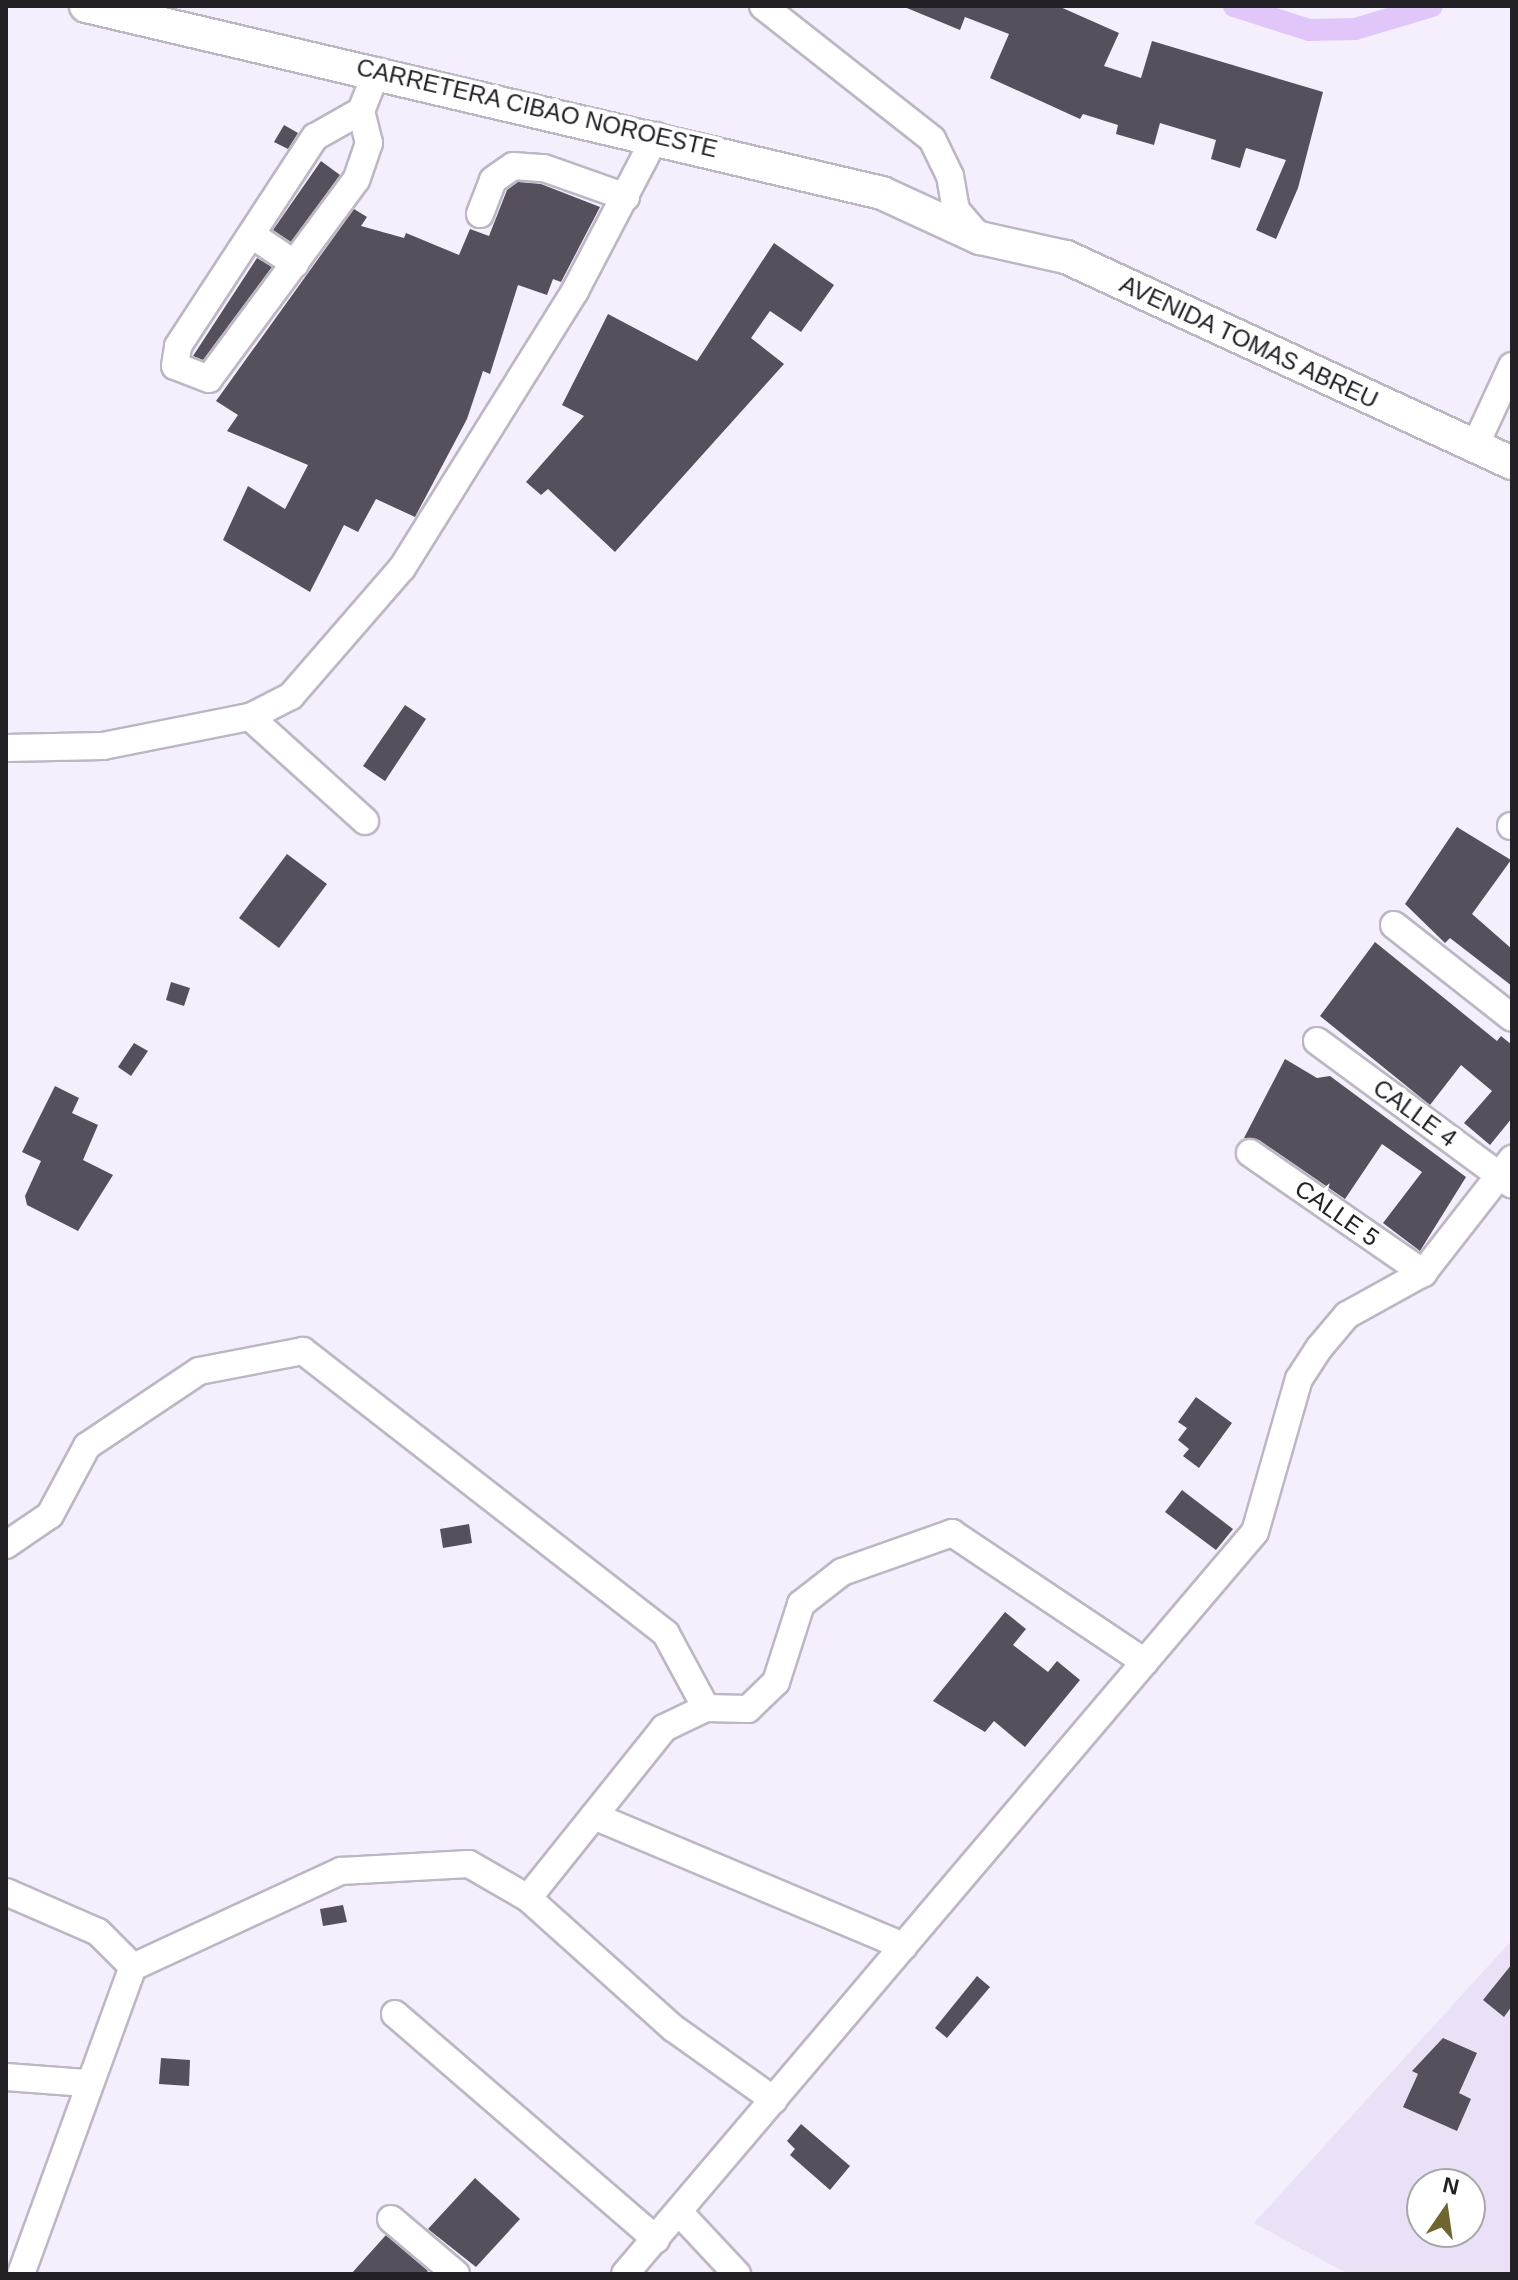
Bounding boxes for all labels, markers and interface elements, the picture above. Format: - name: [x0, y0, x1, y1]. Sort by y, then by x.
- street label: CARRETERA CIBAO NOROESTE: [353, 52, 721, 164]
- street label: AVENIDA TOMAS ABREU: [1114, 269, 1384, 415]
- street label: CALLE 4: [1368, 1073, 1462, 1153]
- street label: CALLE 5: [1289, 1174, 1385, 1252]
- north arrow: [1406, 2168, 1486, 2248]
- text: N: [1441, 2172, 1462, 2200]

